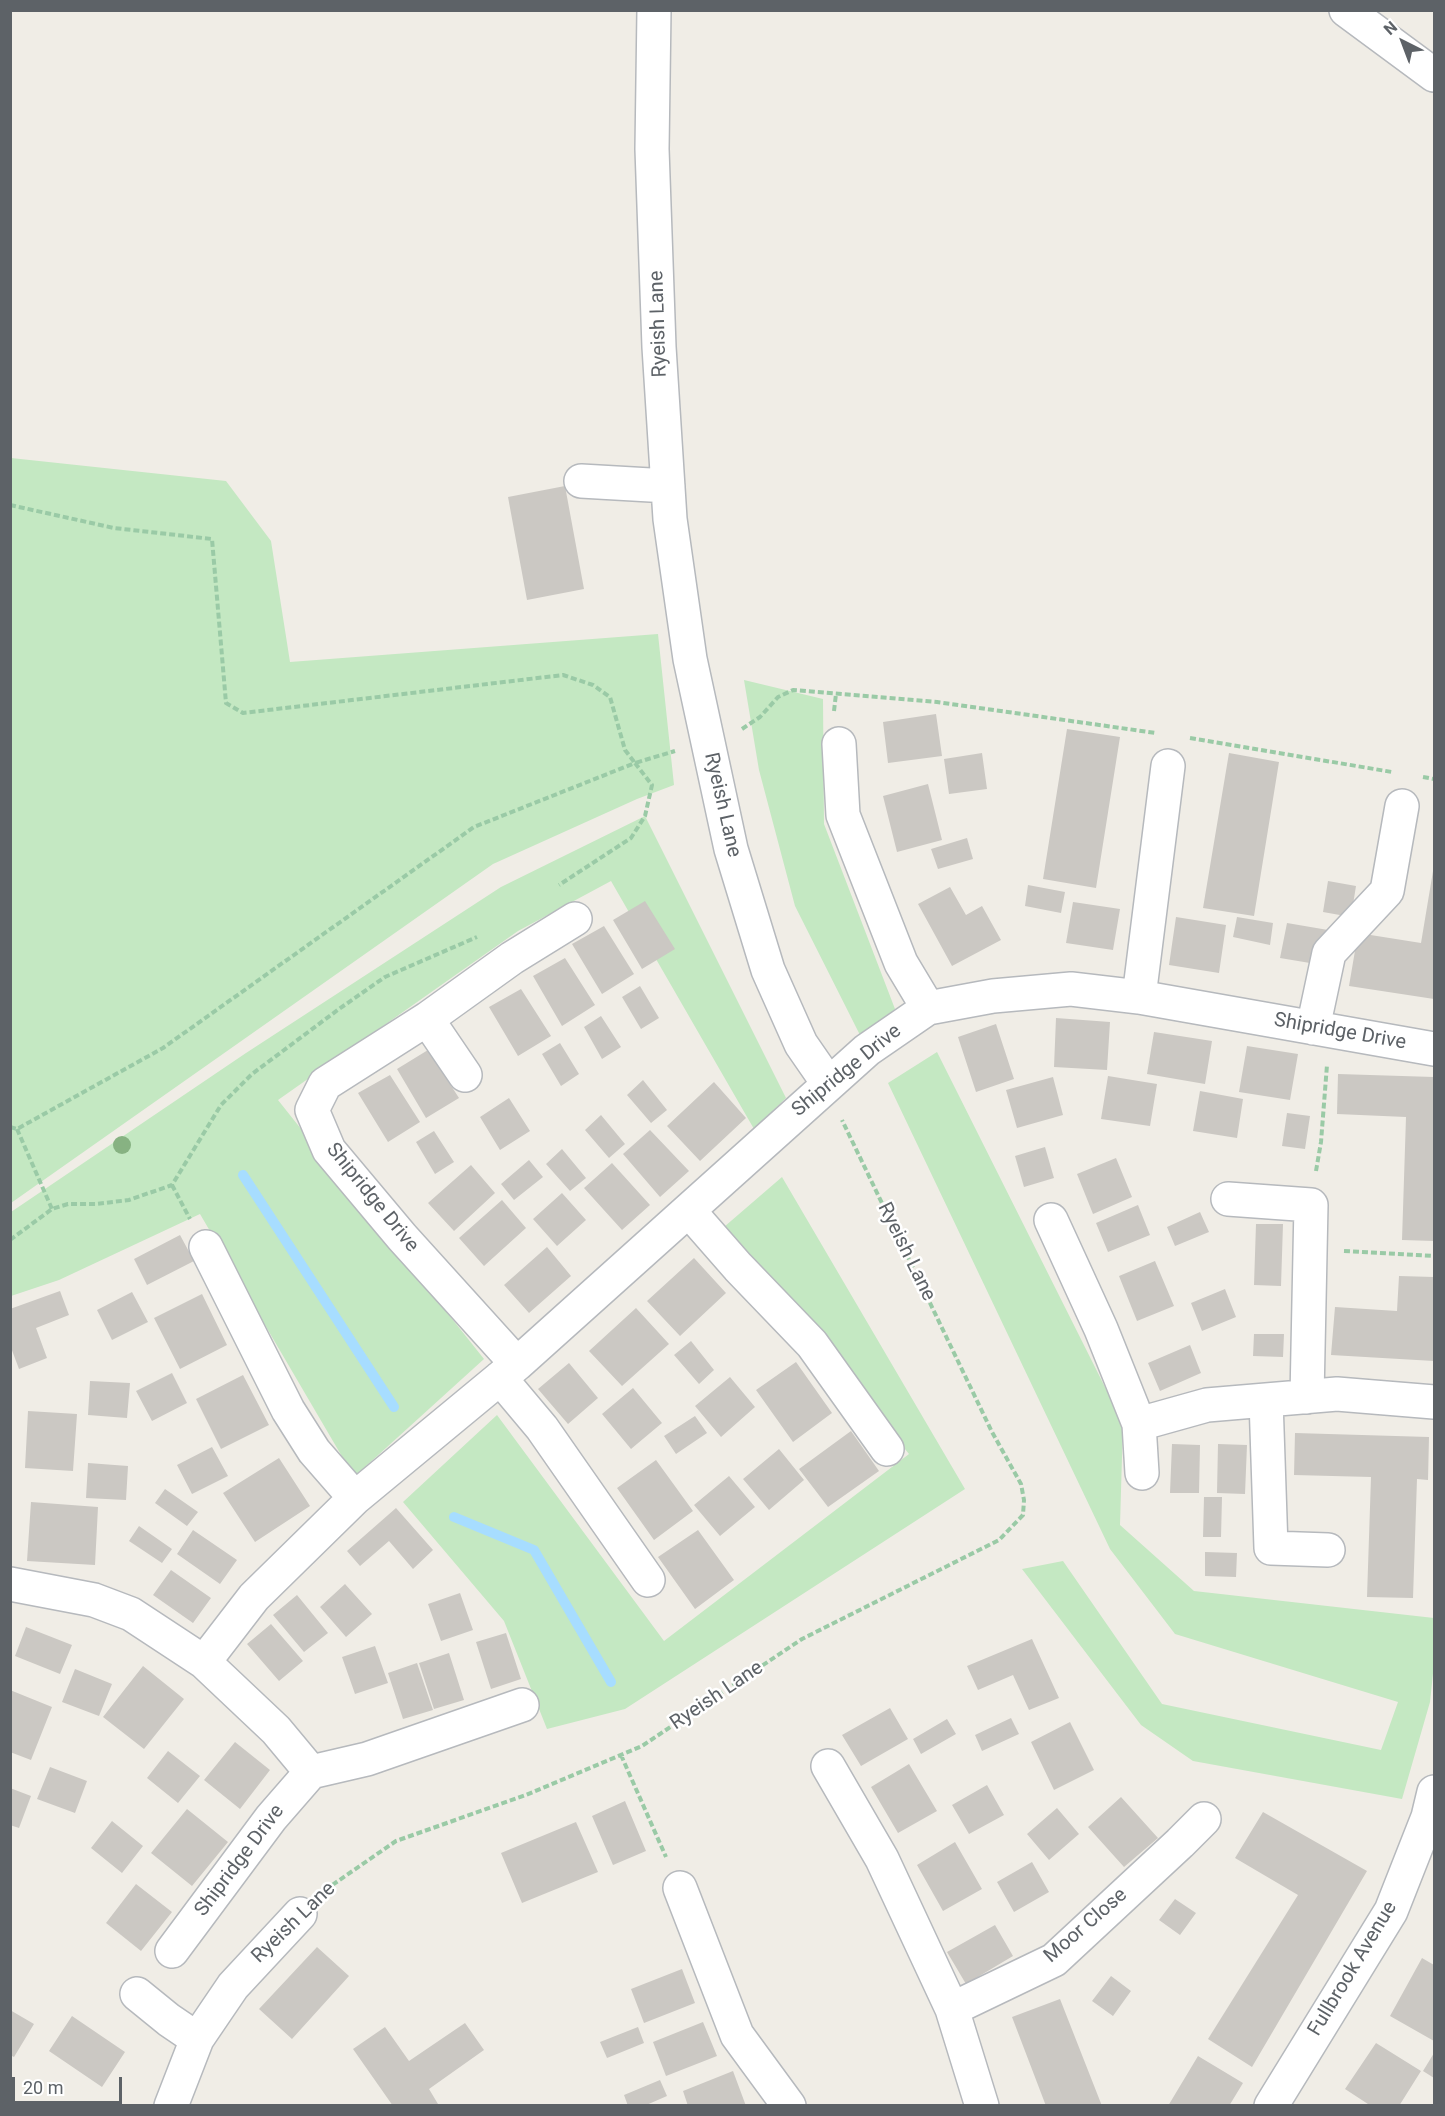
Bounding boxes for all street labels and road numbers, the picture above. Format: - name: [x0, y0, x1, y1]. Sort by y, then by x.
- street label: Ryeish Lane: [645, 270, 673, 378]
- street label: Ryeish Lane: [698, 750, 746, 860]
- street label: Shipridge Drive: [1272, 1009, 1408, 1055]
- street label: Shipridge Drive: [788, 1020, 906, 1122]
- street label: Shipridge Drive: [321, 1139, 423, 1257]
- street label: Ryeish Lane: [872, 1199, 940, 1305]
- street label: Ryeish Lane: [666, 1656, 768, 1736]
- street label: Shipridge Drive: [190, 1800, 290, 1922]
- street label: Ryeish Lane: [247, 1877, 341, 1969]
- street label: Moor Close: [1040, 1883, 1132, 1969]
- street label: Fullbrook Avenue: [1303, 1897, 1403, 2041]

